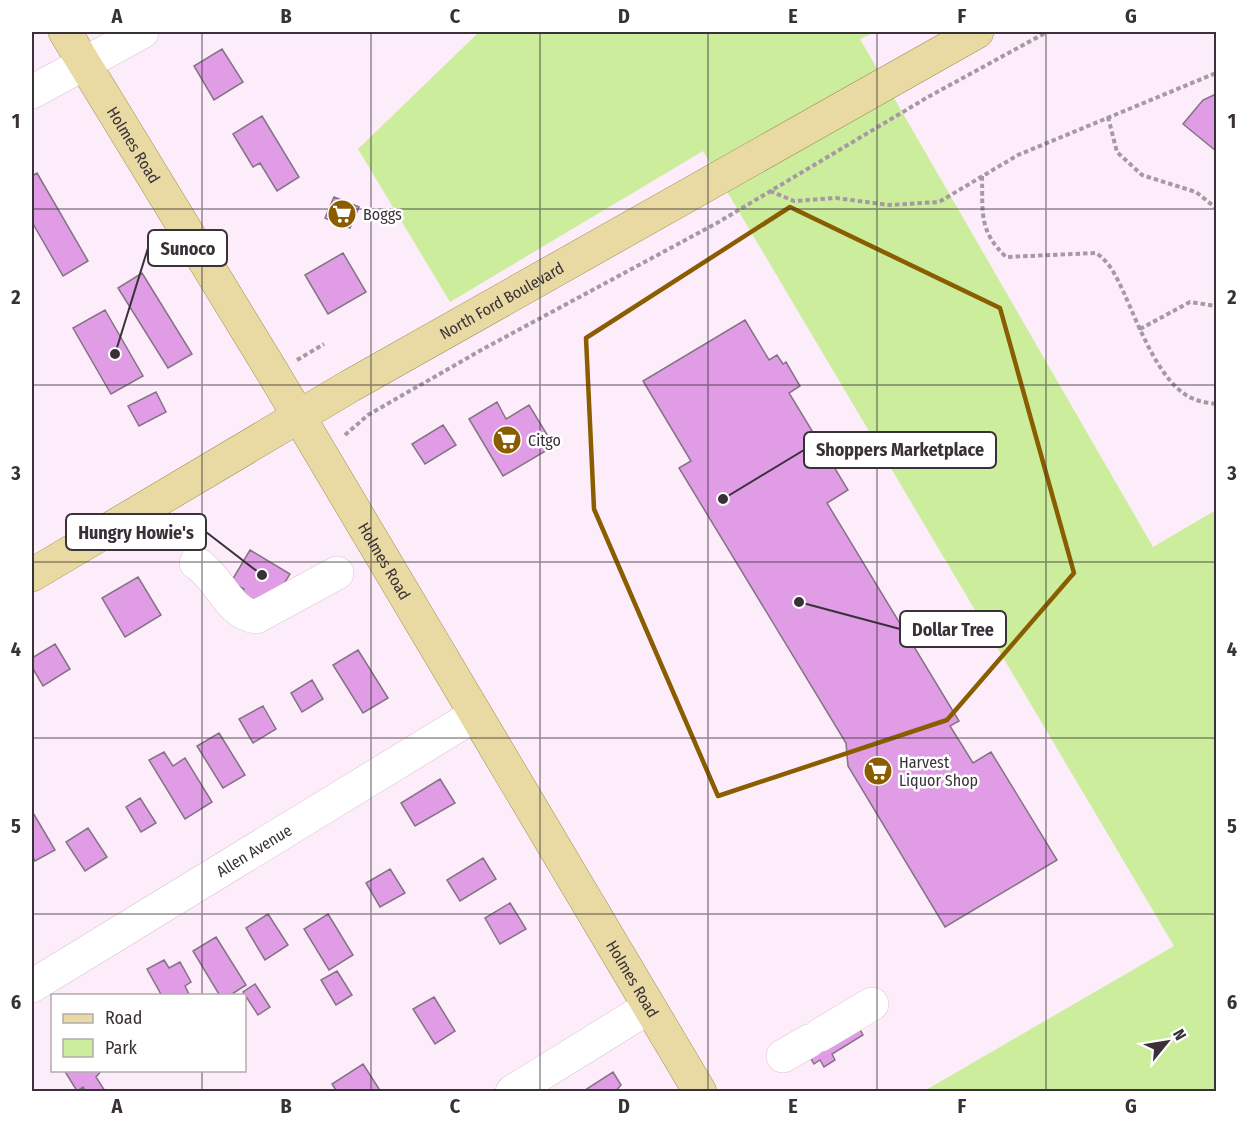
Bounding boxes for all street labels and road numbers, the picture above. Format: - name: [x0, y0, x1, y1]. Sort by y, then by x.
- street label: Holmes Road: [103, 103, 164, 187]
- street label: North Ford Boulevard: [436, 258, 567, 343]
- street label: Holmes Road: [354, 519, 415, 603]
- street label: Allen Avenue: [213, 820, 295, 881]
- street label: Holmes Road: [603, 937, 663, 1021]

